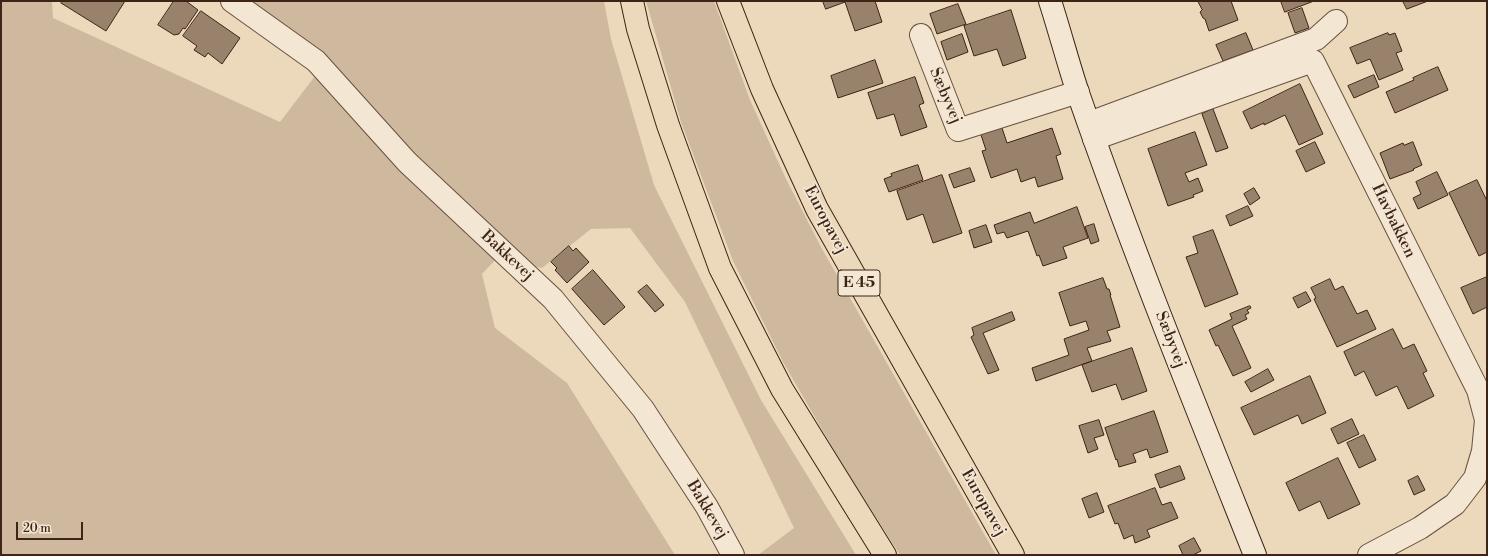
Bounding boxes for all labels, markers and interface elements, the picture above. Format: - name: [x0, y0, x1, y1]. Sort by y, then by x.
- street label: Sæbyvej: [925, 65, 965, 127]
- street label: Havbakken: [1367, 181, 1419, 261]
- street label: Europavej: [799, 183, 851, 257]
- street label: Bakkevej: [477, 227, 537, 285]
- road number: E 45: [838, 270, 880, 296]
- street label: Sæbyvej: [1150, 309, 1190, 371]
- street label: Europavej: [956, 466, 1010, 540]
- street label: Bakkevej: [682, 477, 732, 543]
- scale bar: [18, 514, 85, 540]
- text: 20 m: [23, 521, 51, 536]

